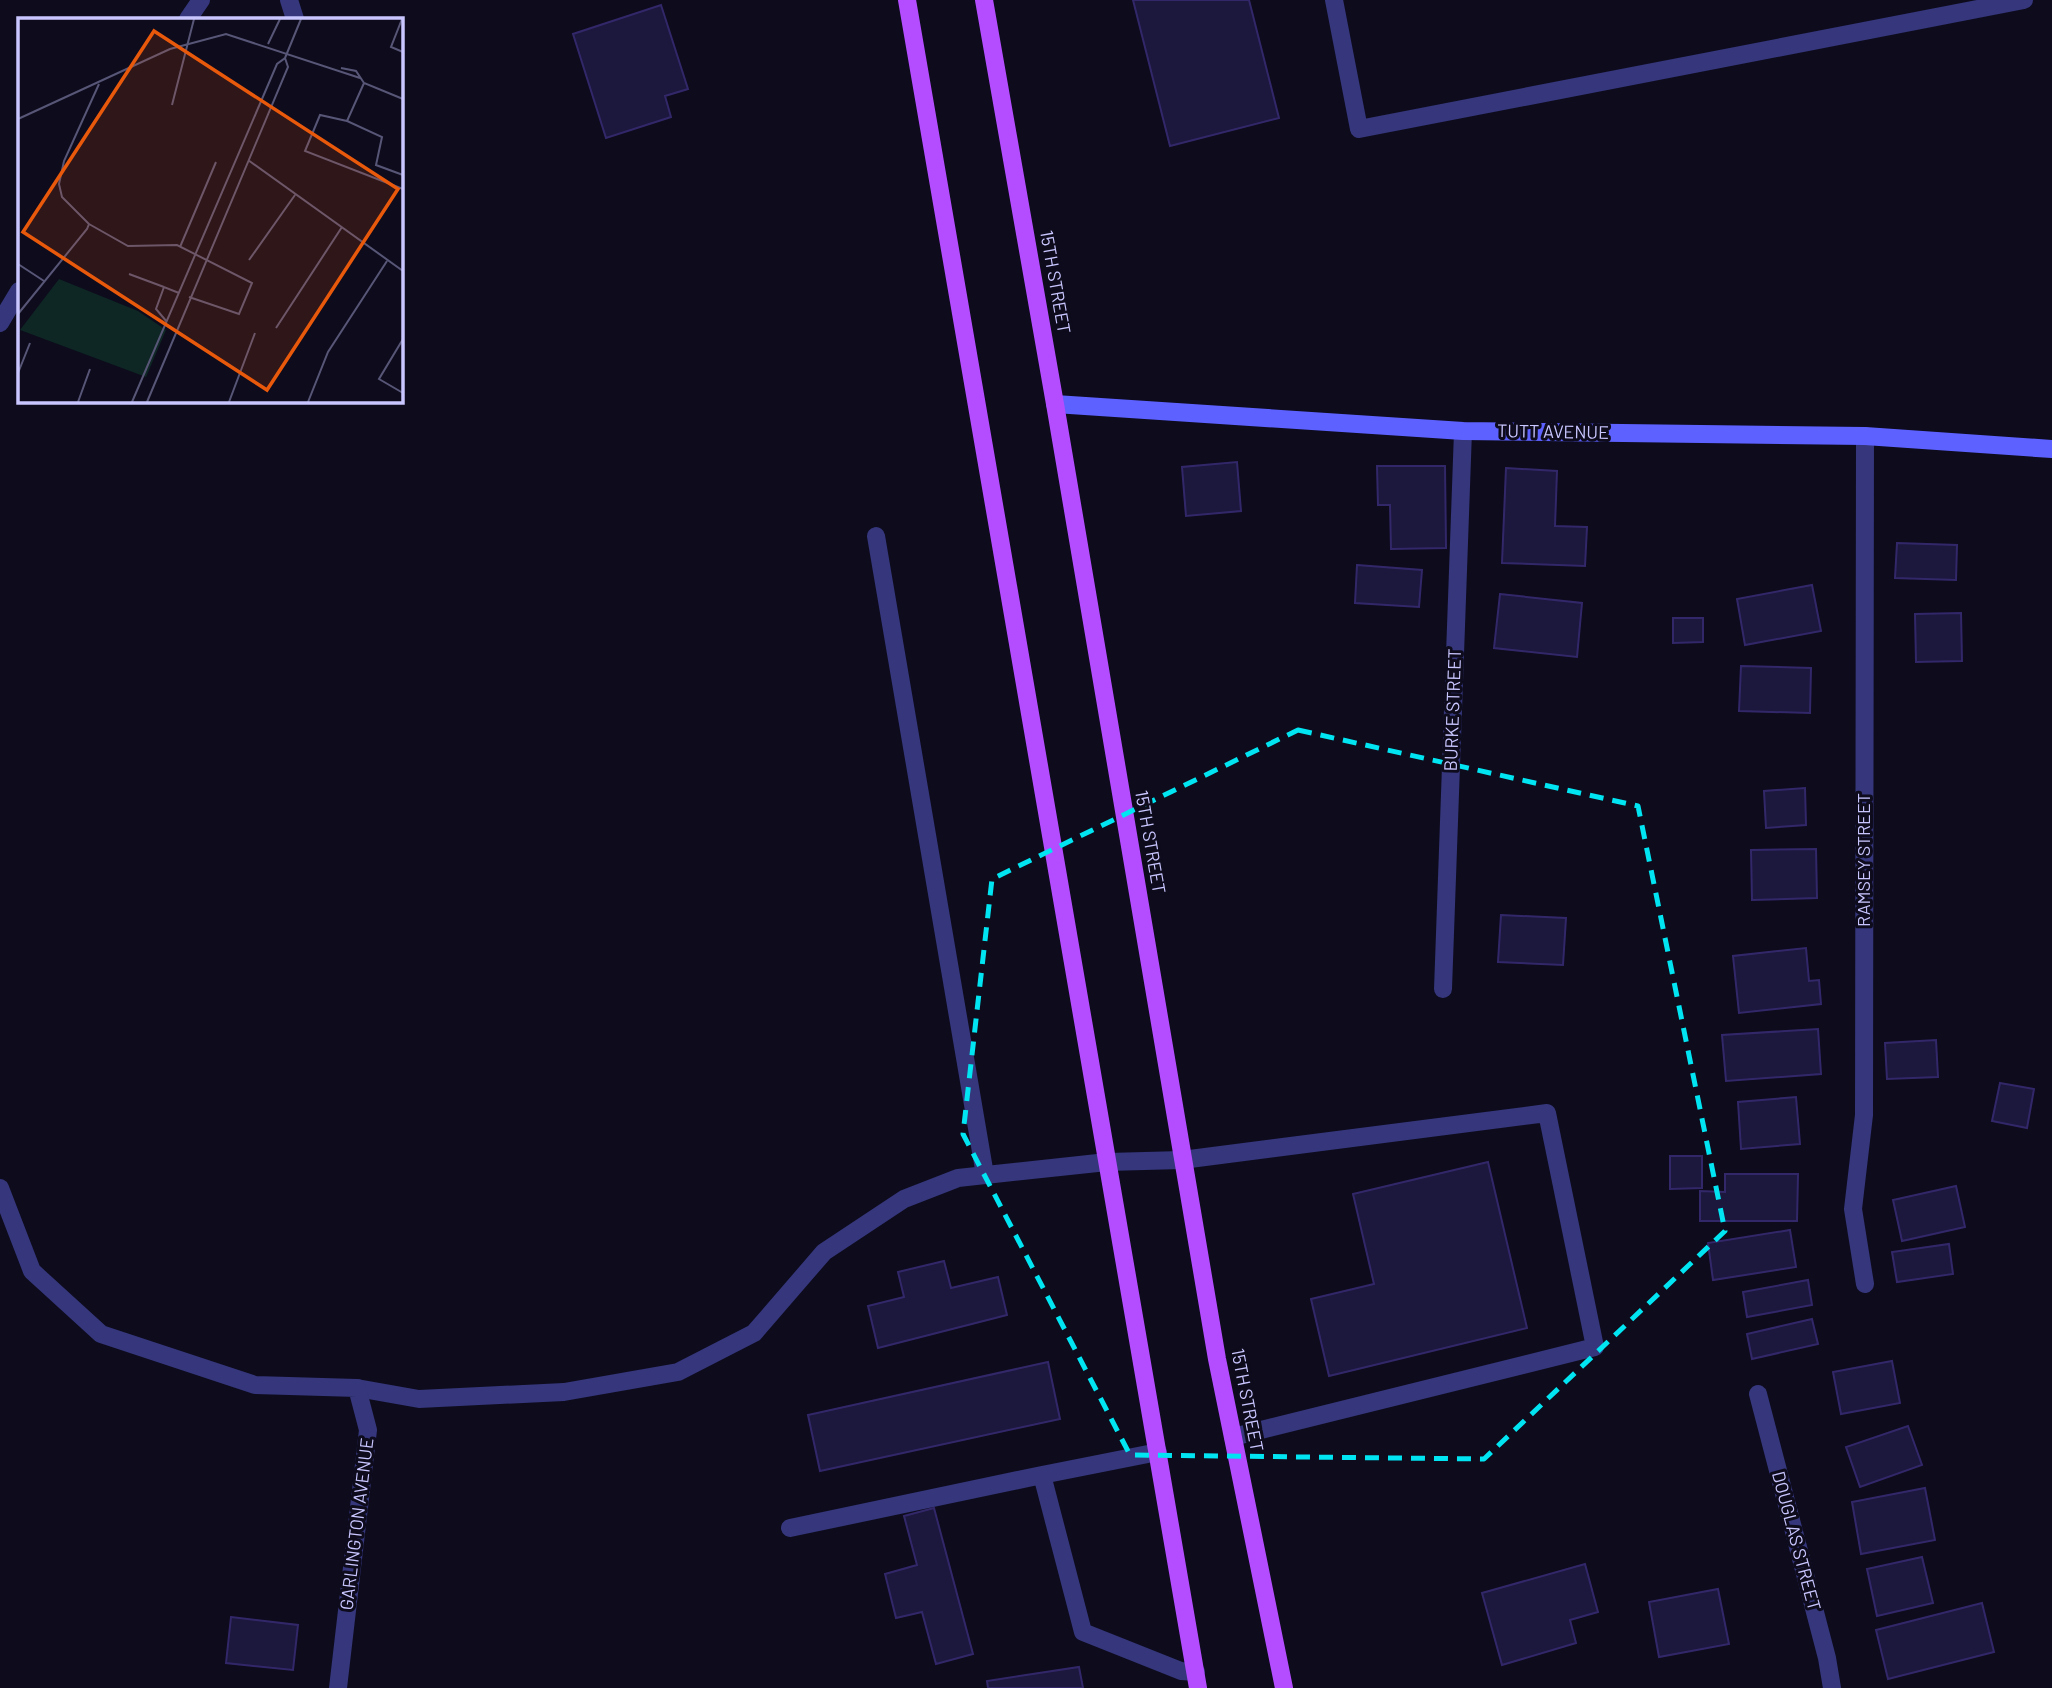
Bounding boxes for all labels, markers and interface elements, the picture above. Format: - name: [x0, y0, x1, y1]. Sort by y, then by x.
- inset map: [18, 18, 402, 402]
- street label: 15TH STREET: [1036, 228, 1076, 335]
- street label: TUTT AVENUE: [1497, 419, 1609, 443]
- street label: BURKE STREET: [1439, 648, 1465, 772]
- street label: 15TH STREET: [1131, 788, 1171, 895]
- street label: RAMSEY STREET: [1852, 793, 1874, 927]
- street label: 15TH STREET: [1227, 1346, 1269, 1453]
- street label: GARLINGTON AVENUE: [335, 1437, 377, 1611]
- street label: DOUGLAS STREET: [1768, 1469, 1826, 1613]

